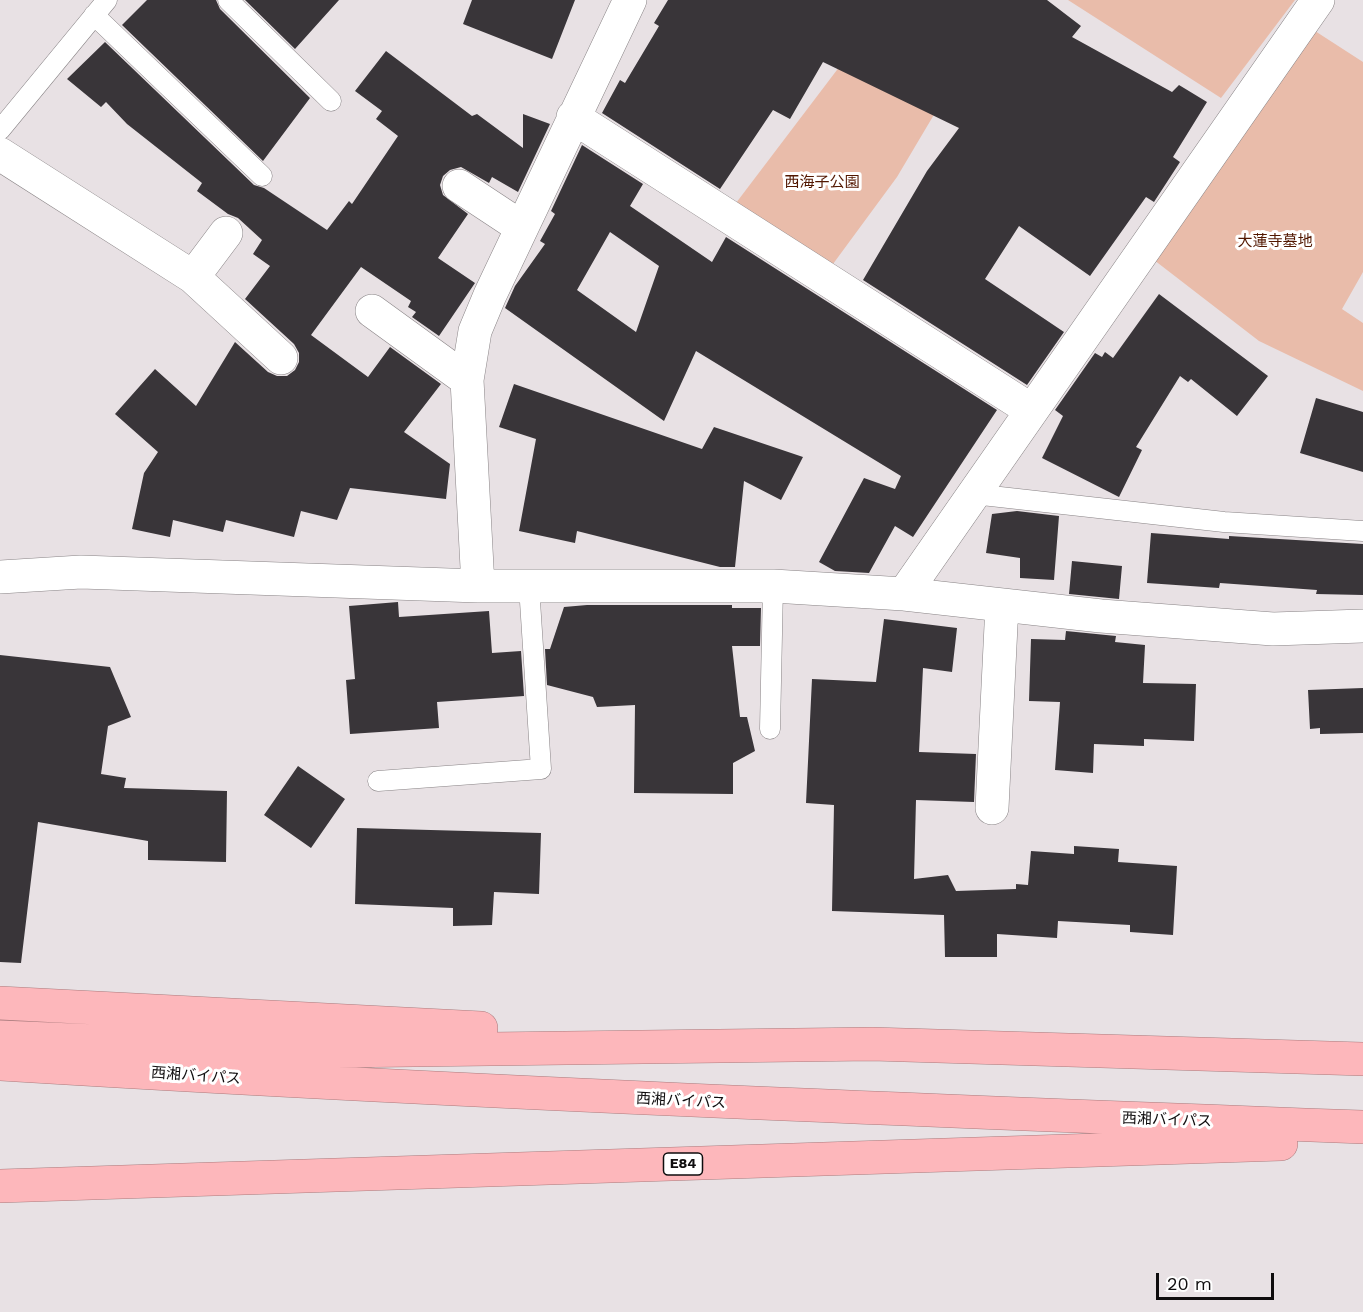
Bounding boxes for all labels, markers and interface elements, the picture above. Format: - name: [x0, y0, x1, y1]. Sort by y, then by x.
- park label: 西海子公園: [785, 174, 859, 192]
- park label: 大蓮寺墓地: [1238, 233, 1312, 251]
- street label: 西湘バイパス: [150, 1064, 242, 1088]
- street label: 西湘バイパス: [636, 1090, 726, 1112]
- street label: 西湘バイパス: [1122, 1109, 1212, 1131]
- road number: E84: [664, 1153, 702, 1175]
- scale bar: [1159, 1261, 1278, 1299]
- text: 20 m: [1167, 1273, 1212, 1294]

